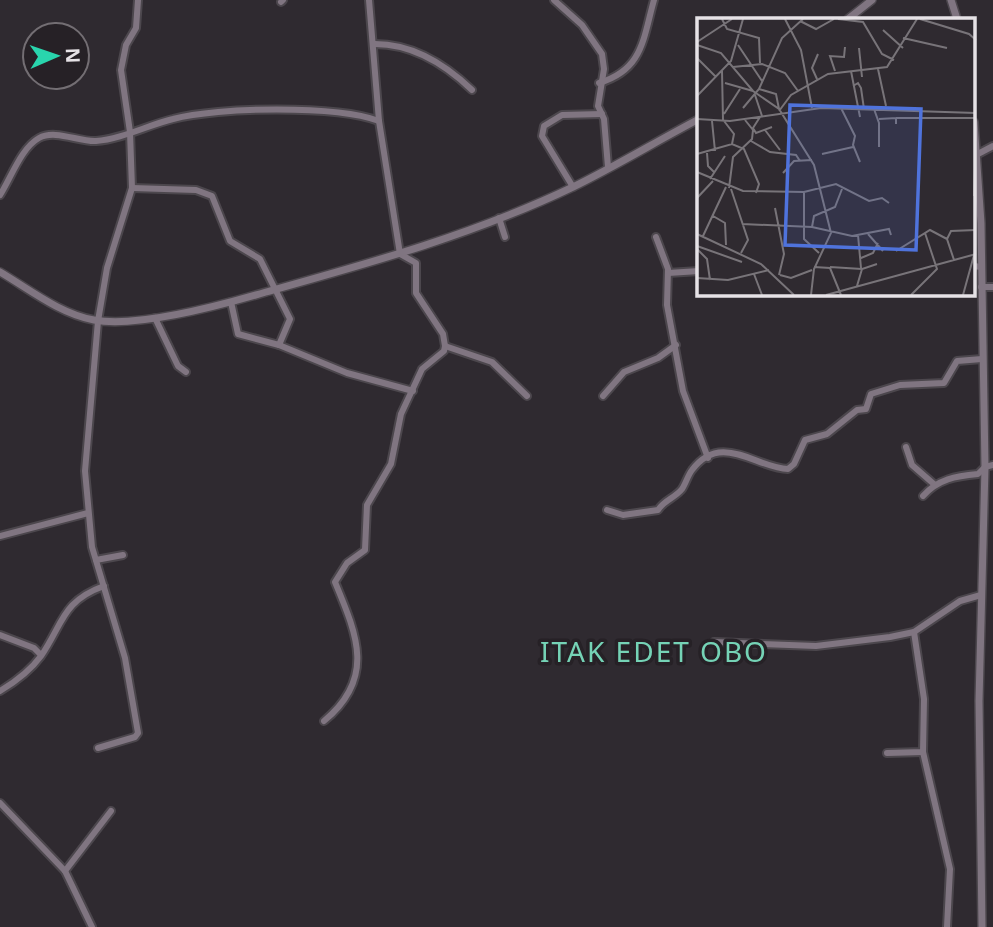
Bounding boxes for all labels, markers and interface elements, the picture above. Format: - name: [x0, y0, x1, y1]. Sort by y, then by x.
- inset map: [697, 18, 976, 296]
- north arrow: [21, 21, 91, 91]
- text: N: [60, 47, 86, 64]
- district label: ITAK EDET OBO: [540, 632, 768, 670]

